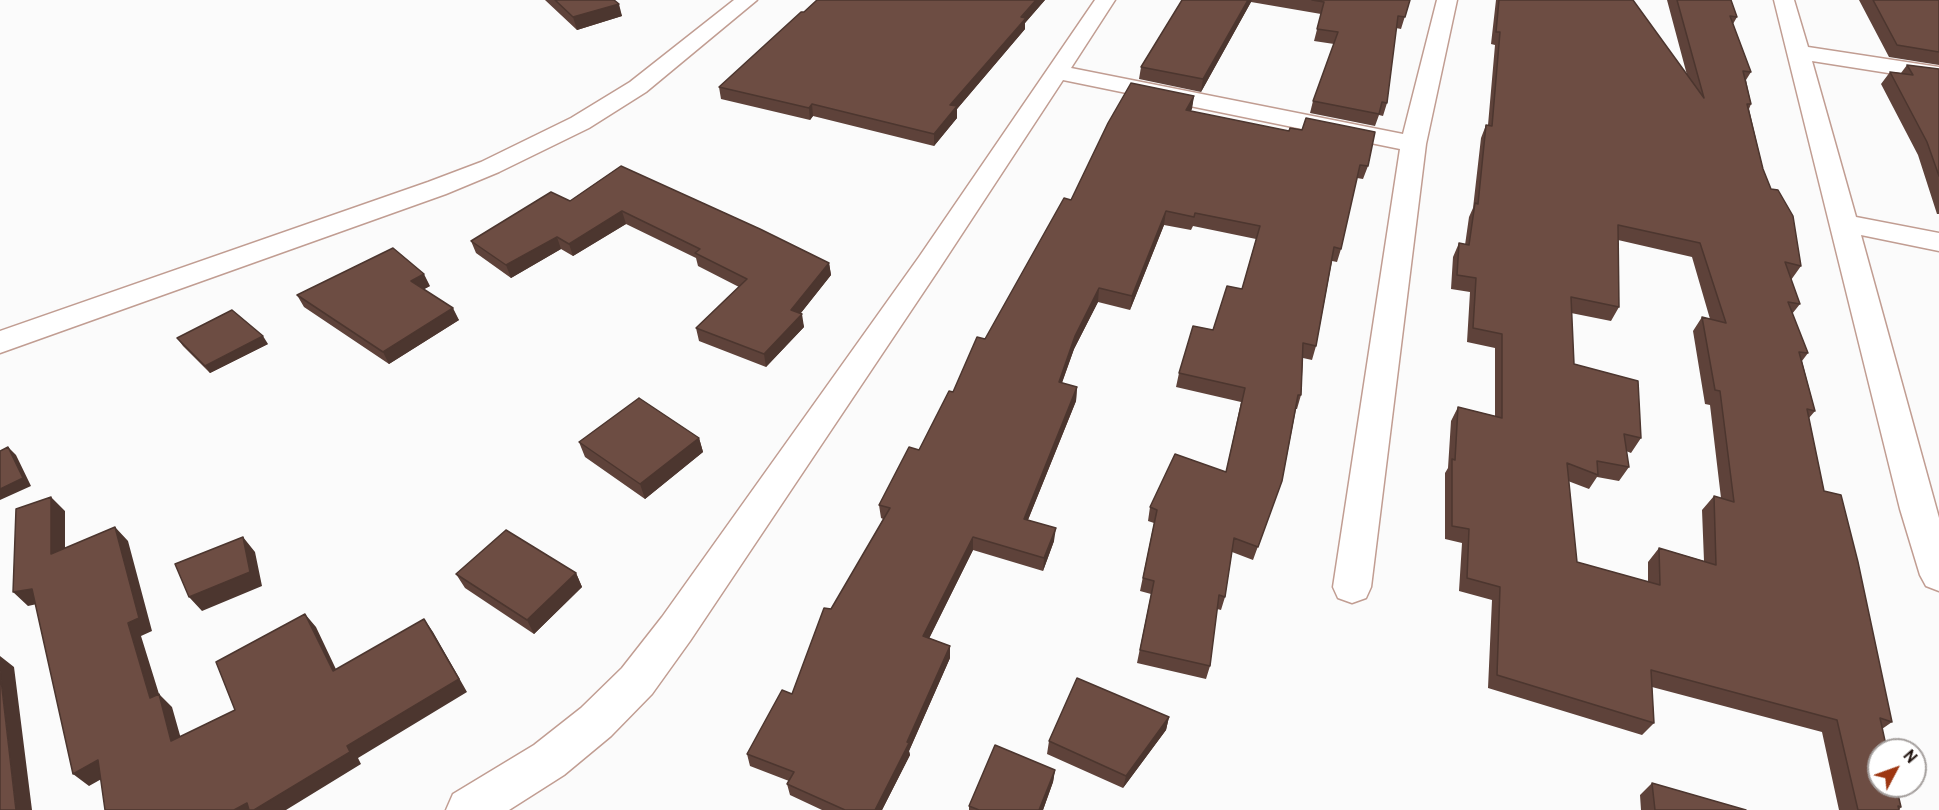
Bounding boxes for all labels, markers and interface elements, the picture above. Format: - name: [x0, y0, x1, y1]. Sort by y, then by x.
- north arrow: [1867, 738, 1927, 798]
- text: N: [1898, 747, 1920, 768]

